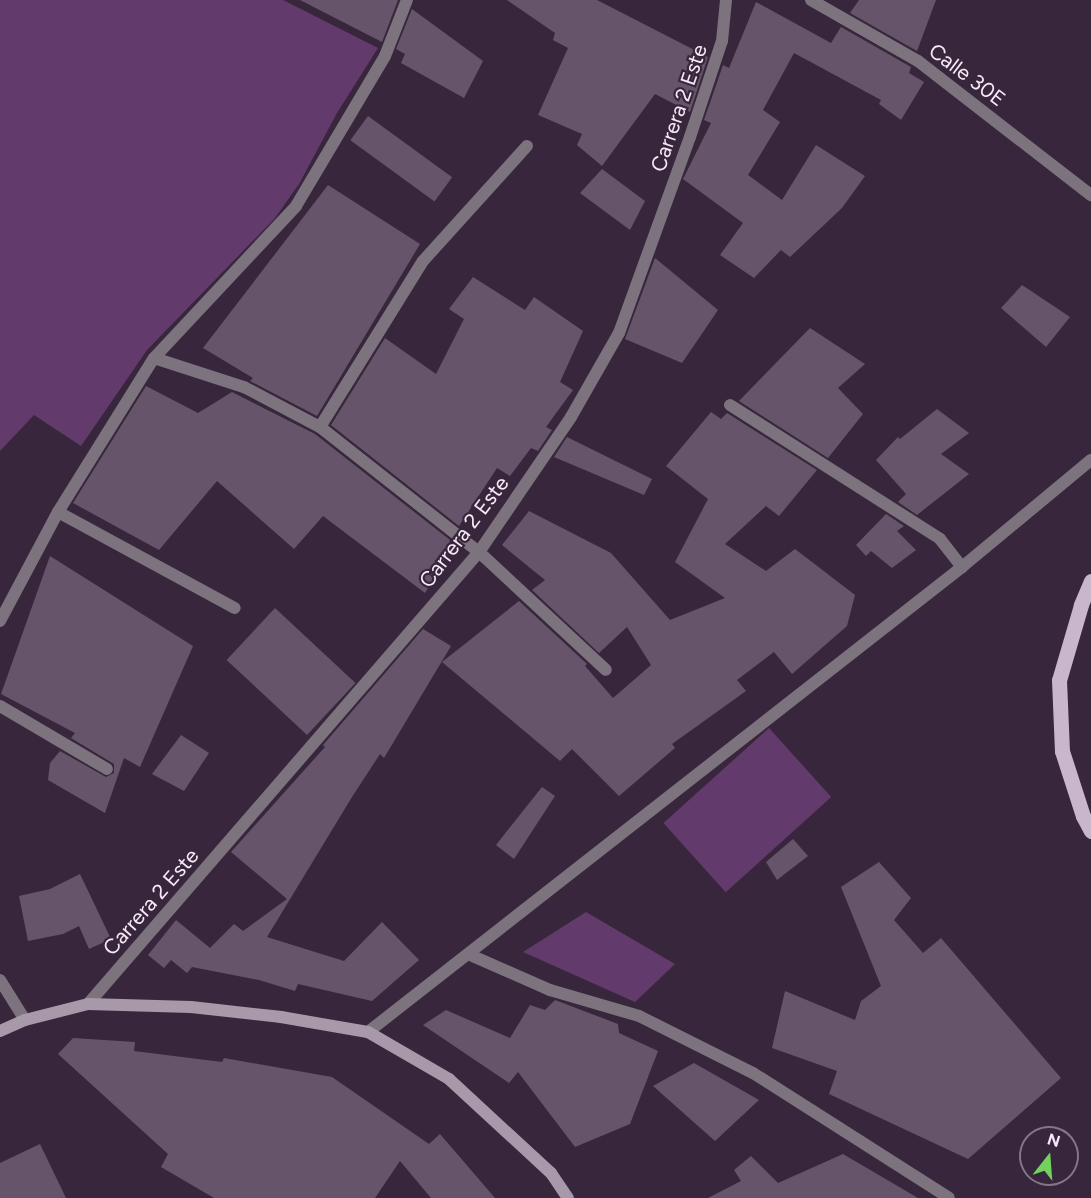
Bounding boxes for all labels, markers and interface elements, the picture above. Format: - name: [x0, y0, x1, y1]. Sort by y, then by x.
- street label: Calle 30E: [924, 38, 1010, 112]
- street label: Carrera 2 Este: [645, 41, 713, 175]
- street label: Carrera 2 Este: [414, 471, 514, 593]
- street label: Carrera 2 Este: [98, 844, 204, 960]
- north arrow: [1019, 1126, 1079, 1186]
- text: N: [1045, 1129, 1063, 1151]

